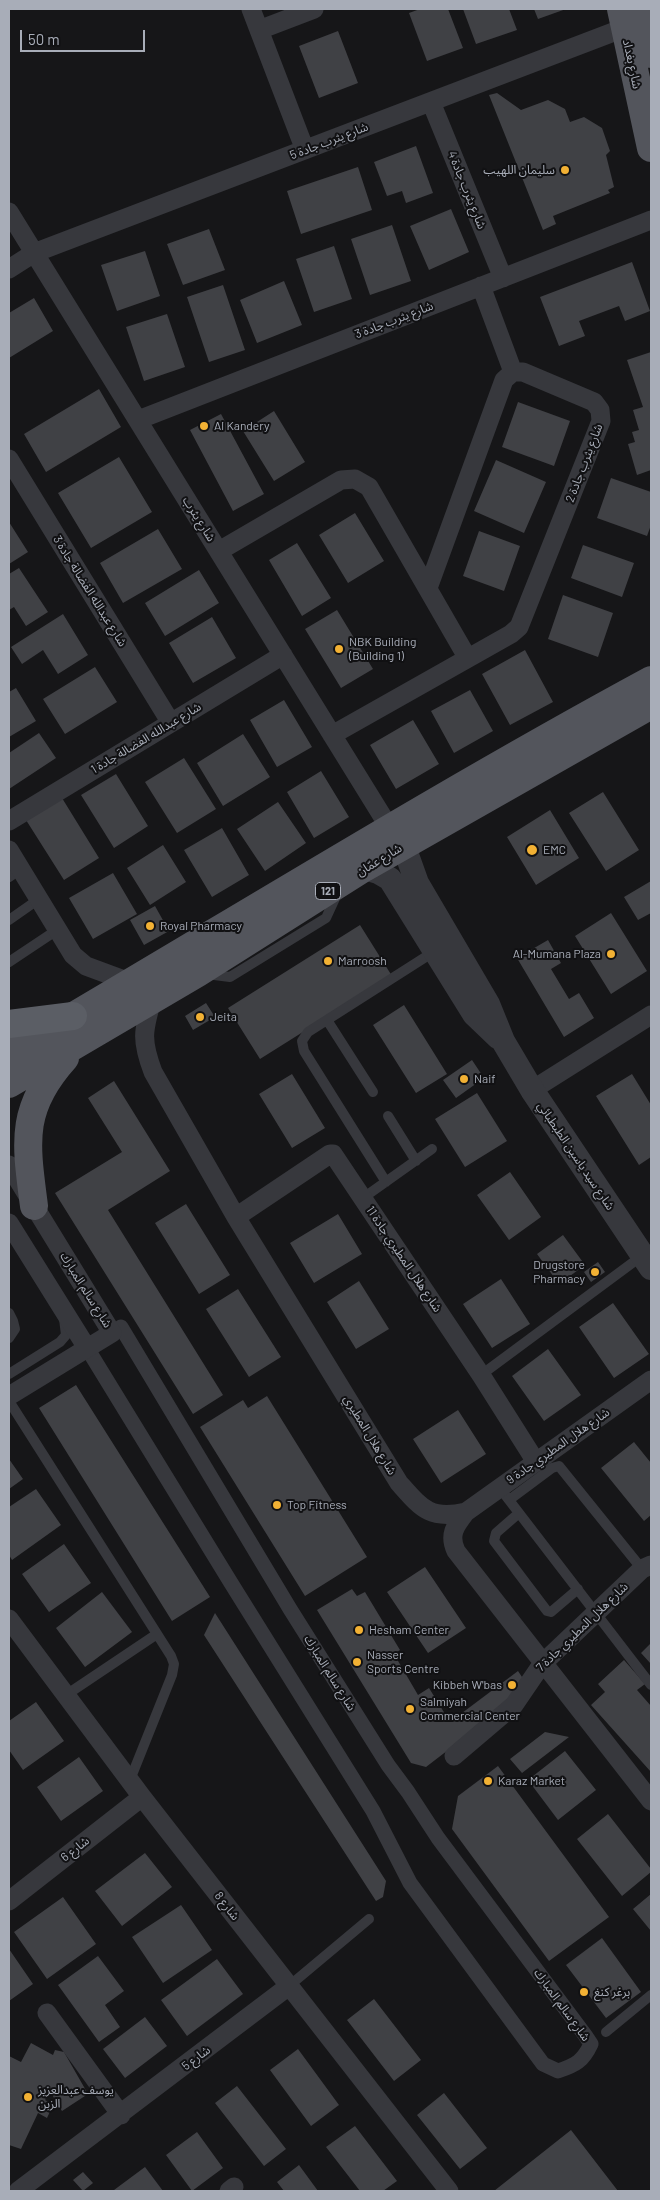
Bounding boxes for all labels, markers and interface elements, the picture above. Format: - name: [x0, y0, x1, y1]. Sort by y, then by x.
- scale bar: [22, 20, 148, 52]
- text: 50 m: [28, 30, 60, 48]
- street label: شارع بغداد: [620, 38, 644, 90]
- street label: شارع يثرب جادة 5: [288, 119, 370, 163]
- street label: شارع يثرب جادة 4: [445, 149, 489, 231]
- place label: سليمان اللهيب: [483, 163, 555, 177]
- marker: سليمان اللهيب: [559, 164, 571, 176]
- street label: شارع يثرب جادة 3: [353, 298, 435, 342]
- place label: Al Kandery: [214, 419, 269, 433]
- marker: Al Kandery: [198, 420, 210, 432]
- street label: شارع يثرب جادة 2: [562, 422, 606, 504]
- street label: شارع يثرب: [180, 494, 218, 544]
- street label: شارع عبدالله الفضالة جادة 3: [50, 533, 130, 649]
- place label: NBK Building (Building 1): [349, 635, 416, 663]
- marker: NBK Building (Building 1): [333, 643, 345, 655]
- street label: شارع عبدالله الفضالة جادة 1: [88, 699, 204, 777]
- street label: شارع عمّان: [354, 841, 404, 879]
- marker: EMC: [525, 843, 539, 857]
- place label: EMC: [543, 843, 566, 857]
- road number: 121: [316, 882, 340, 899]
- place label: Royal Pharmacy: [160, 919, 242, 933]
- marker: Royal Pharmacy: [144, 920, 156, 932]
- place label: Al-Mumana Plaza: [513, 947, 601, 961]
- marker: Al-Mumana Plaza: [605, 948, 617, 960]
- place label: Marroosh: [338, 954, 387, 968]
- marker: Marroosh: [322, 955, 334, 967]
- place label: Jeita: [210, 1010, 237, 1024]
- marker: Jeita: [194, 1011, 206, 1023]
- place label: Naif: [474, 1072, 496, 1086]
- marker: Naif: [458, 1073, 470, 1085]
- street label: شارع سيد ياسين الطبطبائي: [534, 1099, 618, 1213]
- street label: شارع هلال المطيري جادة 11: [363, 1203, 445, 1315]
- street label: شارع سالم المبارك: [57, 1250, 115, 1330]
- place label: Drugstore Pharmacy: [533, 1258, 585, 1286]
- marker: Drugstore Pharmacy: [589, 1266, 601, 1278]
- street label: شارع هلال المطيري: [341, 1393, 399, 1477]
- street label: شارع هلال المطيري جادة 9: [504, 1405, 612, 1487]
- place label: Top Fitness: [287, 1498, 347, 1512]
- marker: Top Fitness: [271, 1499, 283, 1511]
- street label: شارع هلال المطيري جادة 7: [533, 1579, 631, 1675]
- place label: Hesham Center: [369, 1623, 449, 1637]
- marker: Hesham Center: [353, 1624, 365, 1636]
- street label: شارع سالم المبارك: [301, 1633, 359, 1713]
- place label: Nasser Sports Centre: [367, 1648, 439, 1676]
- marker: Nasser Sports Centre: [351, 1656, 363, 1668]
- place label: Kibbeh W'bas: [433, 1678, 502, 1692]
- marker: Kibbeh W'bas: [506, 1679, 518, 1691]
- place label: Salmiyah Commercial Center: [420, 1695, 520, 1723]
- marker: Salmiyah Commercial Center: [404, 1703, 416, 1715]
- place label: Karaz Market: [498, 1774, 565, 1788]
- marker: Karaz Market: [482, 1775, 494, 1787]
- street label: شارع 6: [58, 1833, 92, 1865]
- street label: شارع 8: [211, 1889, 243, 1923]
- street label: شارع سالم المبارك: [531, 1966, 593, 2044]
- place label: برغر كنغ: [594, 1985, 630, 1999]
- marker: برغر كنغ: [578, 1986, 590, 1998]
- street label: شارع 5: [179, 2043, 213, 2073]
- place label: يوسف عبدالعزيز الزبن: [38, 2083, 114, 2111]
- marker: يوسف عبدالعزيز الزبن: [22, 2091, 34, 2103]

